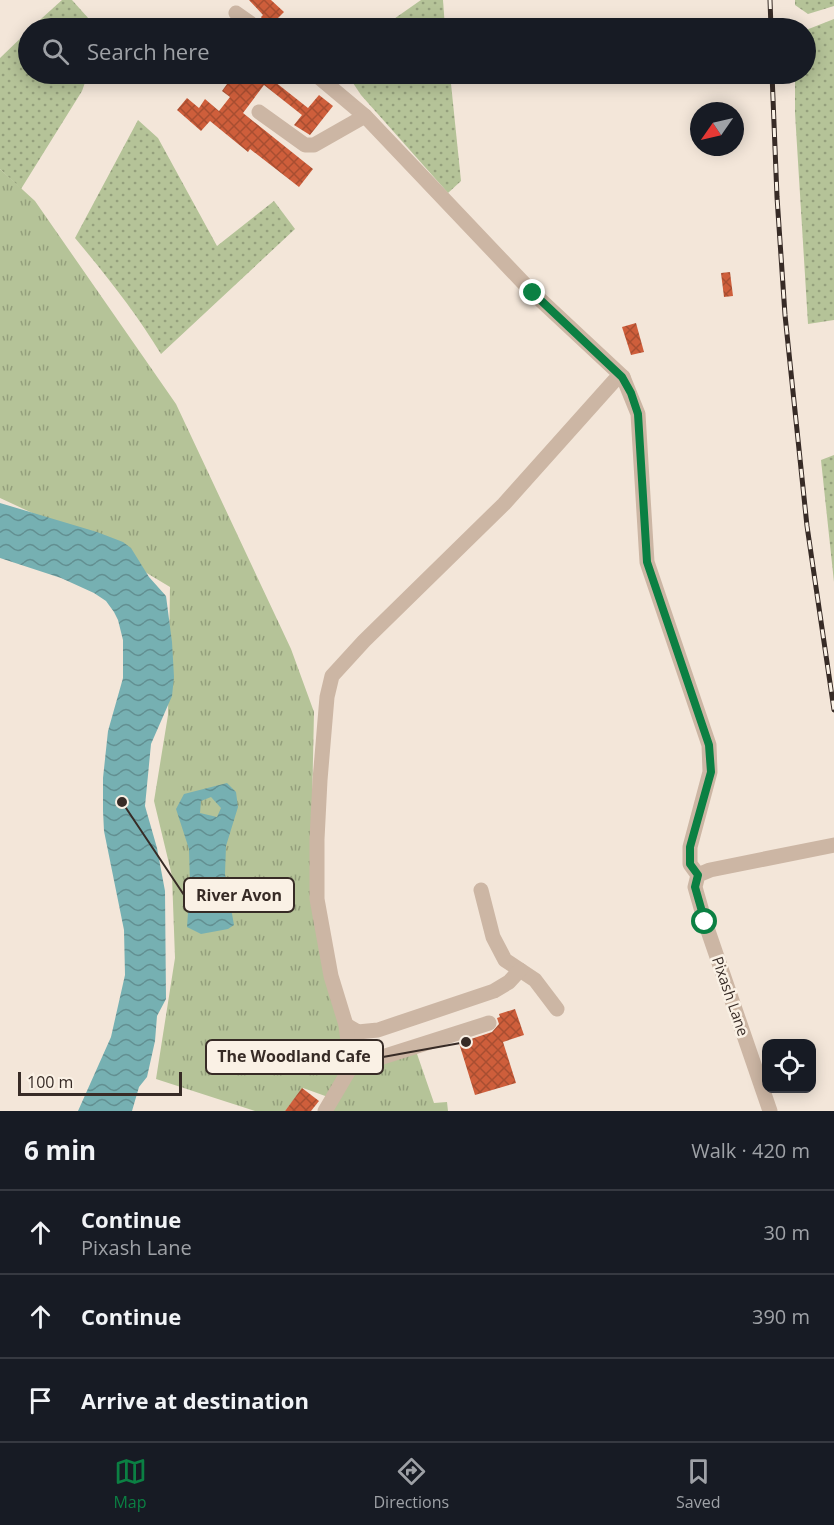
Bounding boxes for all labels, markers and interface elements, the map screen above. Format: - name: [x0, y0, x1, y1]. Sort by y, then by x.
- search box: [18, 18, 816, 84]
- icon: search: [39, 35, 72, 68]
- text: Search here: [87, 36, 210, 66]
- north arrow: [690, 102, 744, 156]
- route end: [519, 279, 545, 305]
- callout: River Avon: [184, 878, 294, 912]
- text: River Avon: [196, 884, 282, 906]
- route start: [691, 908, 717, 934]
- street label: Pixash Lane: [708, 953, 754, 1039]
- map controls: [762, 1039, 816, 1093]
- button: locate: [762, 1039, 816, 1093]
- callout: The Woodland Cafe: [206, 1040, 383, 1074]
- text: The Woodland Cafe: [217, 1045, 371, 1067]
- scale bar: [18, 1069, 182, 1096]
- text: 100 m: [27, 1071, 73, 1093]
- text: 6 min: [24, 1132, 96, 1168]
- text: Walk · 420 m: [691, 1137, 810, 1164]
- text: Continue: [81, 1204, 181, 1234]
- icon: ahead: [24, 1216, 57, 1249]
- text: 30 m: [763, 1219, 810, 1246]
- text: Pixash Lane: [81, 1234, 192, 1261]
- icon: ahead: [24, 1300, 57, 1333]
- text: Continue: [81, 1301, 181, 1331]
- text: 390 m: [752, 1303, 810, 1330]
- icon: arrive: [24, 1384, 57, 1417]
- text: Arrive at destination: [81, 1385, 309, 1415]
- tab: Map: [113, 1455, 147, 1513]
- tab: Directions: [373, 1455, 449, 1513]
- tab: Saved: [676, 1455, 721, 1513]

